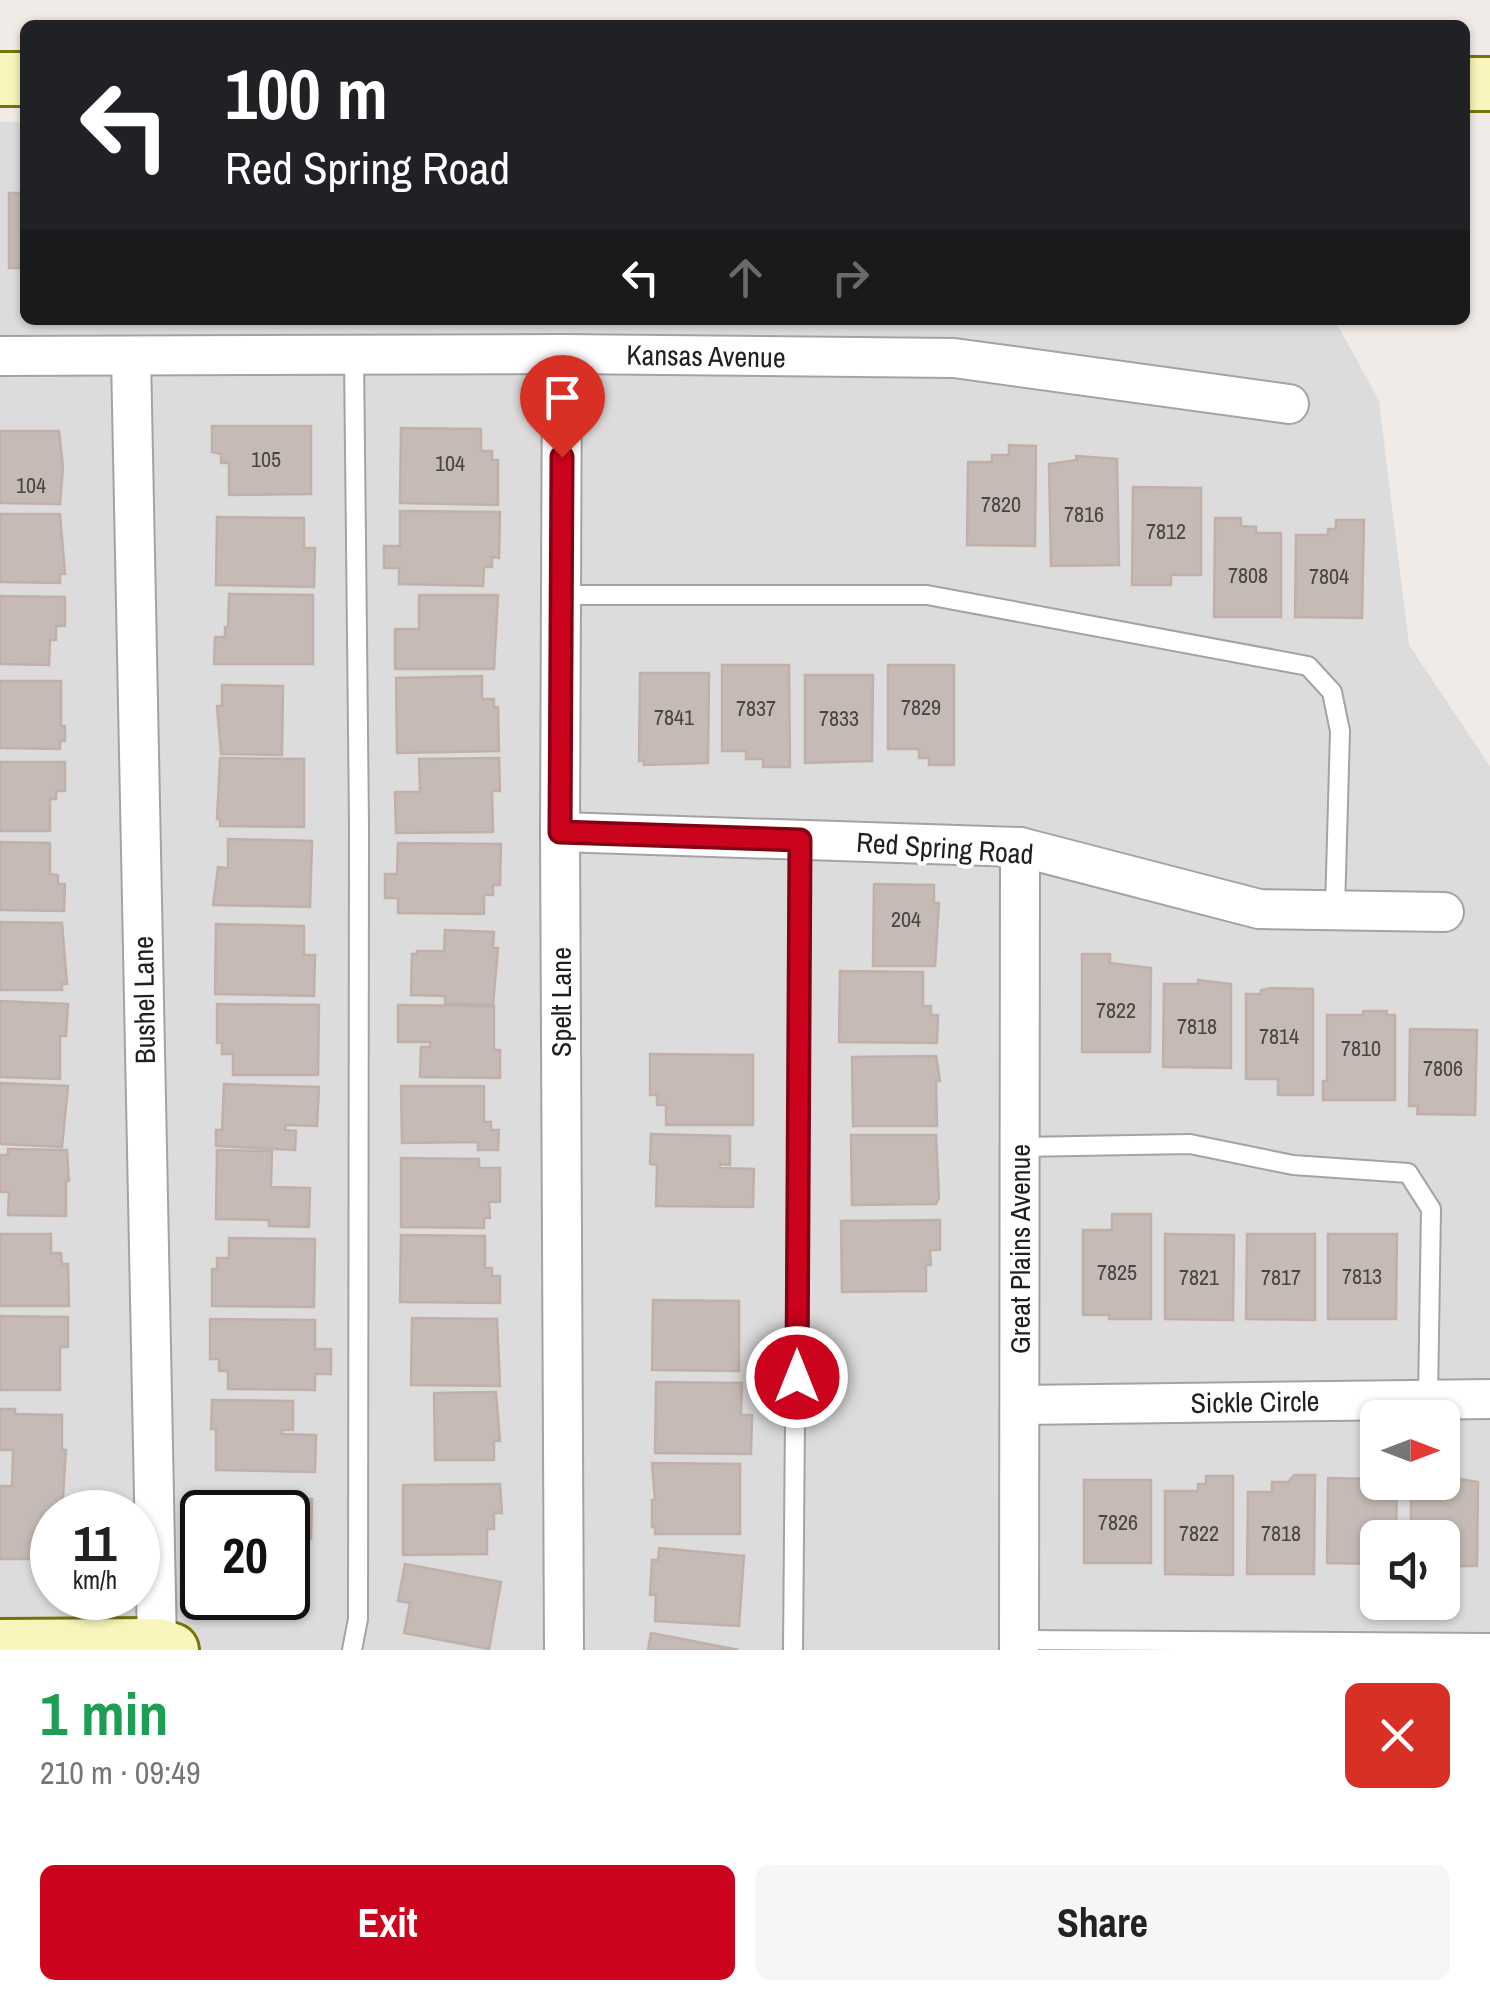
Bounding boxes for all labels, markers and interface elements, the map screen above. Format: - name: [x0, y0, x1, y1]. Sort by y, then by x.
- text: 100 m: [225, 47, 388, 141]
- icon: left: [60, 60, 190, 190]
- text: Red Spring Road: [225, 137, 510, 198]
- icon: left: [613, 250, 668, 305]
- icon: ahead: [718, 250, 773, 305]
- icon: right: [823, 250, 878, 305]
- street label: Kansas Avenue: [626, 336, 786, 376]
- pin: [520, 355, 605, 458]
- icon: arrive: [535, 370, 590, 425]
- house number: 105: [251, 444, 281, 474]
- house number: 104: [435, 448, 465, 478]
- house number: 104: [16, 470, 46, 500]
- house number: 7820: [981, 489, 1021, 519]
- house number: 7816: [1064, 499, 1104, 529]
- house number: 7812: [1146, 516, 1186, 546]
- house number: 7808: [1228, 560, 1268, 590]
- house number: 7804: [1309, 561, 1349, 591]
- house number: 7829: [901, 692, 941, 722]
- house number: 7837: [736, 693, 776, 723]
- house number: 7841: [654, 702, 694, 732]
- house number: 7833: [819, 703, 859, 733]
- street label: Red Spring Road: [855, 823, 1035, 873]
- house number: 204: [891, 904, 921, 934]
- street label: Bushel Lane: [124, 936, 164, 1064]
- street label: Spelt Lane: [542, 947, 580, 1057]
- house number: 7822: [1096, 995, 1136, 1025]
- house number: 7818: [1177, 1011, 1217, 1041]
- house number: 7814: [1259, 1021, 1299, 1051]
- house number: 7810: [1341, 1033, 1381, 1063]
- house number: 7806: [1423, 1053, 1463, 1083]
- street label: Great Plains Avenue: [1001, 1144, 1039, 1354]
- house number: 7825: [1097, 1257, 1137, 1287]
- house number: 7813: [1342, 1261, 1382, 1291]
- house number: 7821: [1179, 1262, 1219, 1292]
- house number: 7817: [1261, 1262, 1301, 1292]
- position arrow: [745, 1325, 849, 1429]
- street label: Sickle Circle: [1190, 1382, 1320, 1422]
- north arrow: [1360, 1400, 1460, 1500]
- map controls: [1360, 1400, 1460, 1620]
- speed limit sign: 20: [180, 1490, 310, 1620]
- house number: 7826: [1098, 1507, 1138, 1537]
- text: 11: [73, 1509, 117, 1577]
- house number: 7822: [1179, 1518, 1219, 1548]
- house number: 7818: [1261, 1518, 1301, 1548]
- button: sound: [1360, 1520, 1460, 1620]
- text: km/h: [73, 1563, 117, 1597]
- text: 1 min: [40, 1673, 169, 1754]
- button: close: [1345, 1683, 1450, 1788]
- text: 210 m · 09:49: [40, 1751, 200, 1794]
- button: Exit: [40, 1865, 735, 1980]
- button: Share: [755, 1865, 1450, 1980]

